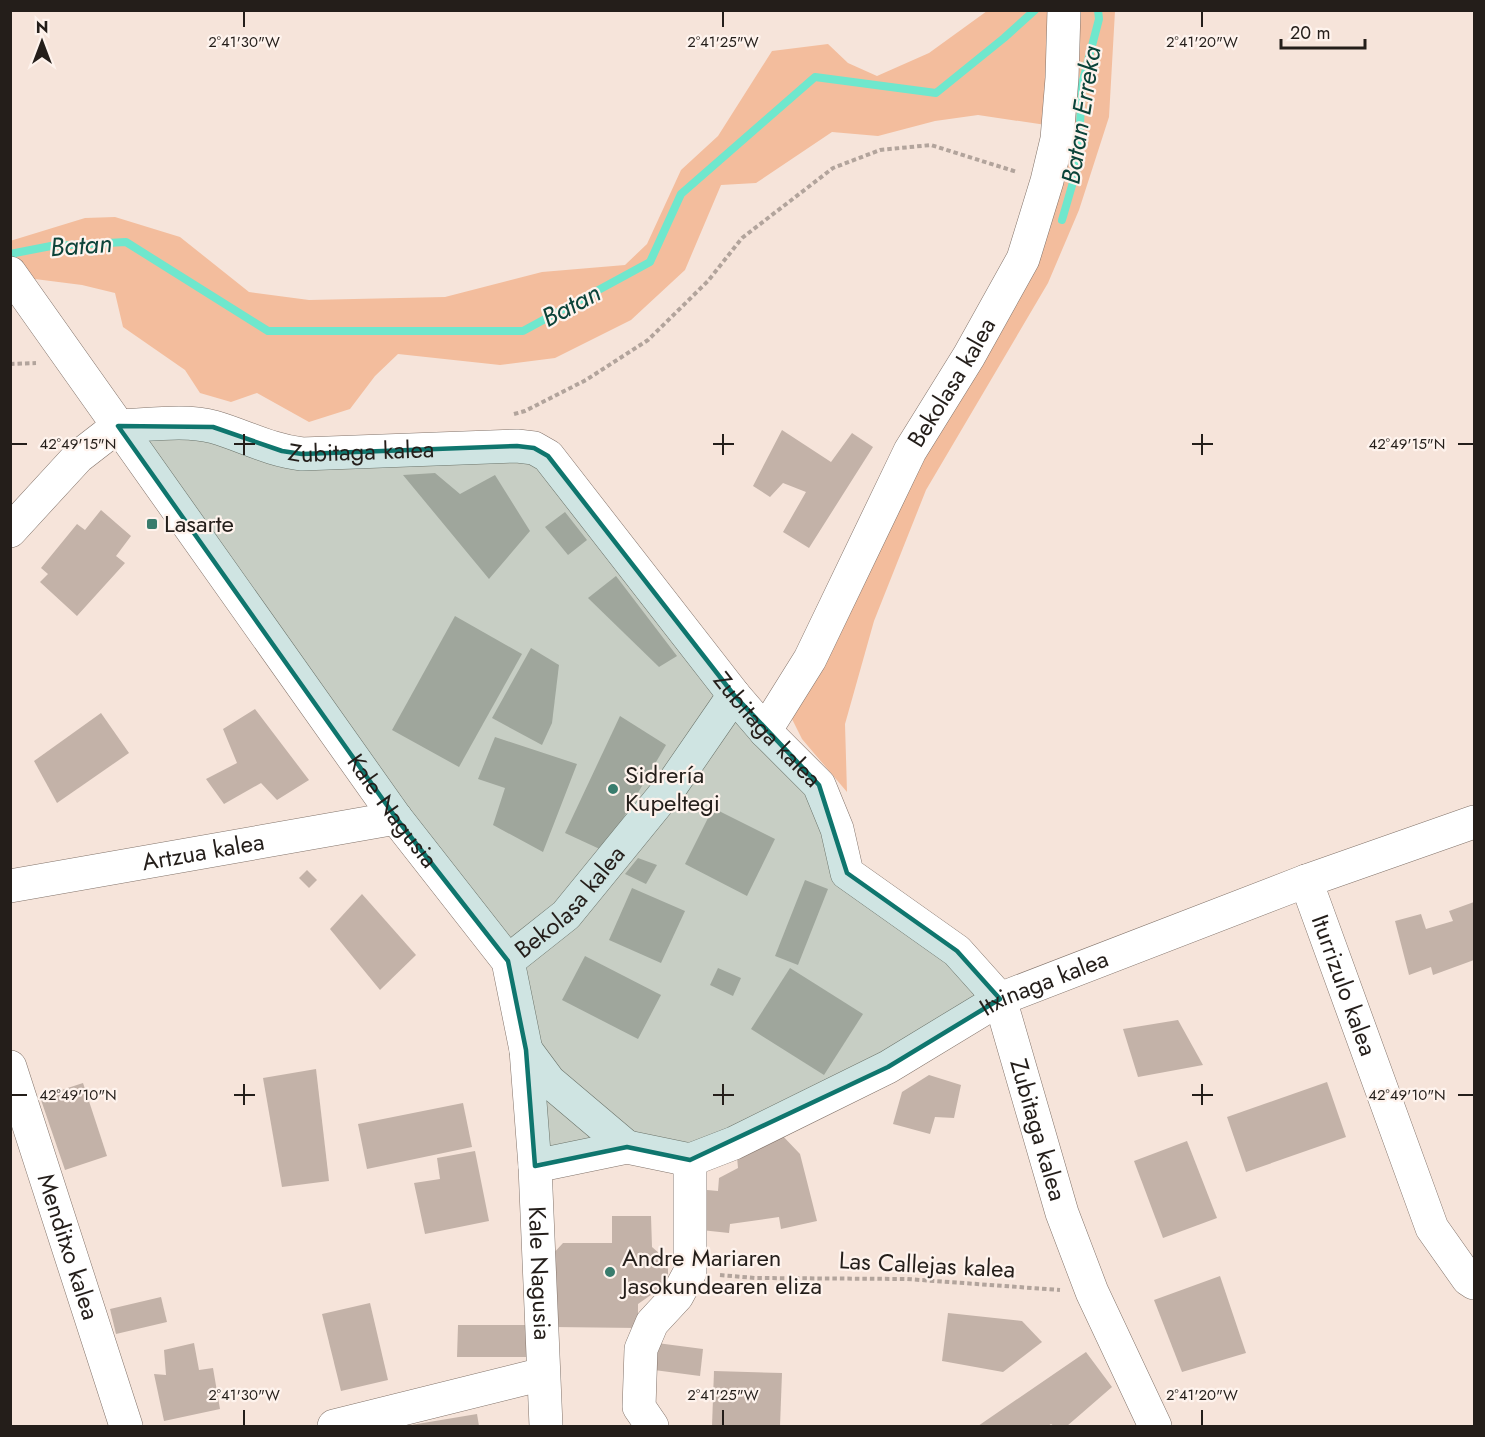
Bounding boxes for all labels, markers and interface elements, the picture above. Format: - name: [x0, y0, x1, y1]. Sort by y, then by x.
- north arrow: [12, 12, 72, 72]
- scale bar: [1281, 12, 1365, 50]
- text: N: [36, 16, 48, 39]
- text: 20 m: [1290, 20, 1330, 46]
- text: 2°41'30"W: [208, 31, 280, 53]
- text: 2°41'25"W: [687, 31, 759, 53]
- text: 2°41'20"W: [1166, 31, 1238, 53]
- water label: Batan Erreka: [1051, 43, 1111, 187]
- water label: Batan: [49, 224, 113, 266]
- water label: Batan: [535, 274, 607, 336]
- street label: Bekolasa kalea: [899, 311, 1004, 454]
- street label: Zubitaga kalea: [285, 431, 435, 471]
- text: 42°49'15"N: [40, 433, 116, 455]
- text: 42°49'15"N: [1369, 433, 1445, 455]
- place label: Lasarte: [164, 506, 234, 541]
- marker: Lasarte: [145, 517, 159, 531]
- street label: Zubitaga kalea: [705, 664, 830, 795]
- street label: Kale Nagusia: [339, 746, 447, 875]
- place label: Sidrería Kupeltegi: [625, 757, 720, 820]
- marker: Sidrería Kupeltegi: [606, 782, 620, 796]
- street label: Artzua kalea: [139, 824, 267, 879]
- street label: Bekolasa kalea: [507, 838, 633, 966]
- street label: Iturrizulo kalea: [1303, 910, 1386, 1061]
- street label: Itxinaga kalea: [972, 941, 1113, 1025]
- street label: Zubitaga kalea: [1001, 1055, 1076, 1205]
- text: 42°49'10"N: [39, 1084, 117, 1106]
- text: 42°49'10"N: [1368, 1084, 1446, 1106]
- street label: Menditxo kalea: [29, 1169, 109, 1324]
- street label: Kale Nagusia: [520, 1205, 560, 1341]
- place label: Andre Mariaren Jasokundearen eliza: [619, 1240, 822, 1303]
- street label: Las Callejas kalea: [838, 1242, 1016, 1287]
- marker: Andre Mariaren Jasokundearen eliza: [603, 1265, 617, 1279]
- text: 2°41'30"W: [208, 1384, 280, 1406]
- text: 2°41'25"W: [687, 1384, 759, 1406]
- text: 2°41'20"W: [1166, 1384, 1238, 1406]

